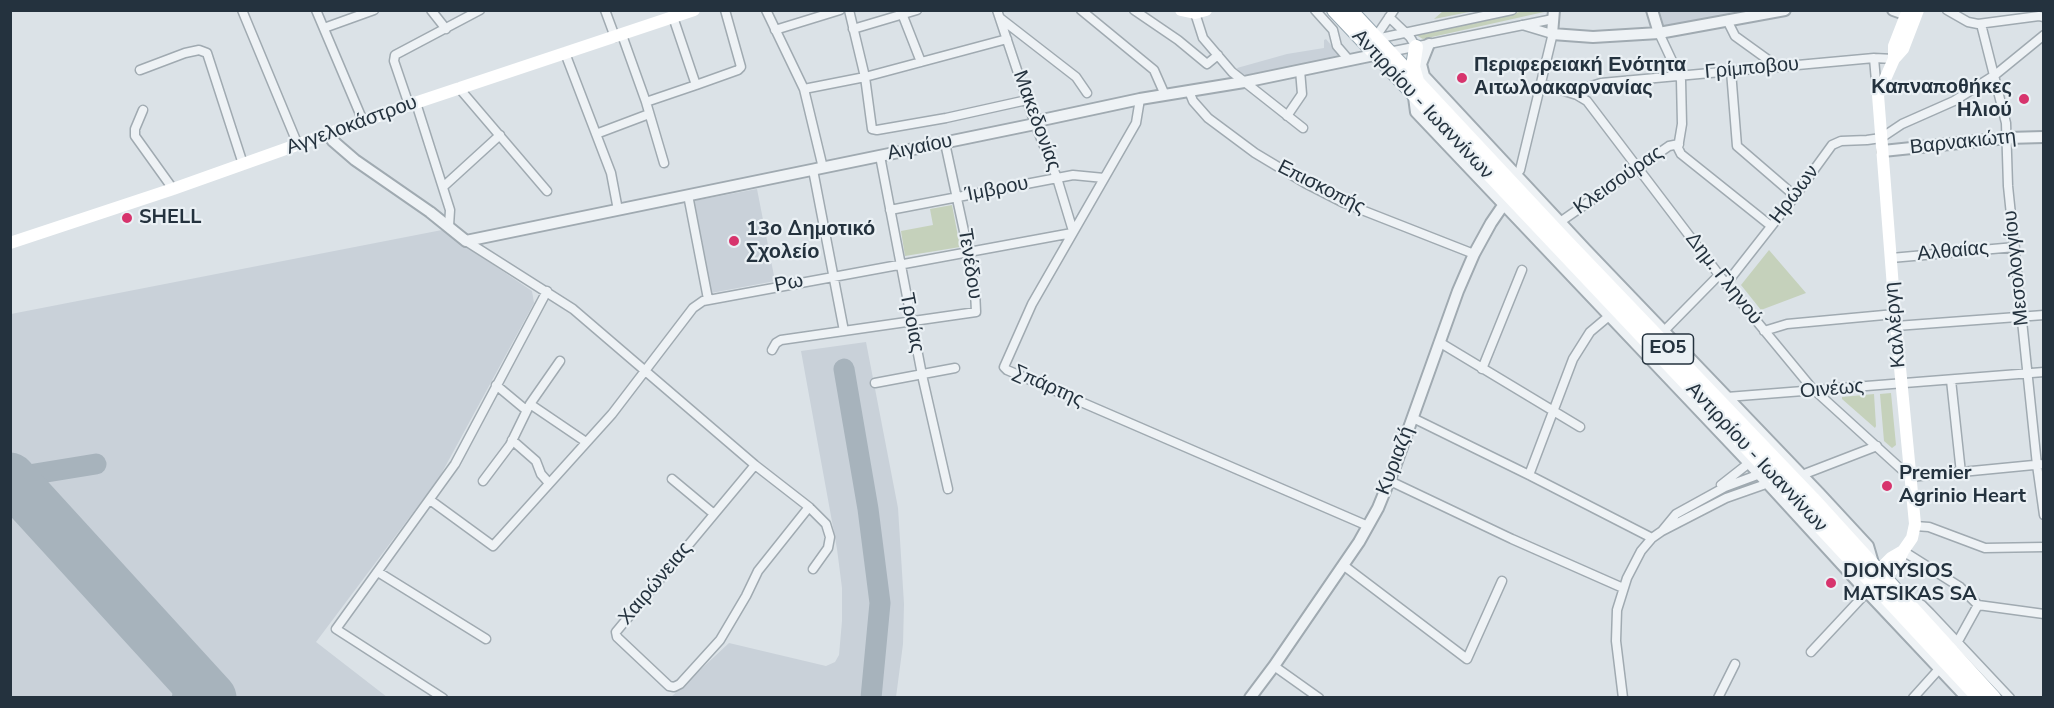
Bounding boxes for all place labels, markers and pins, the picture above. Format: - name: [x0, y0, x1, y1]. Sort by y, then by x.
- place label: Περιφερειακή Ενότητα Αιτωλοακαρνανίας: [1474, 54, 1686, 101]
- marker: Περιφερειακή Ενότητα Αιτωλοακαρνανίας: [1455, 71, 1469, 85]
- place label: Καπναποθήκες Ηλιού: [1871, 76, 2012, 123]
- marker: Καπναποθήκες Ηλιού: [2017, 92, 2031, 106]
- place label: SHELL: [139, 206, 201, 230]
- marker: SHELL: [120, 211, 134, 225]
- place label: 13ο Δημοτικό Σχολείο: [746, 218, 875, 265]
- marker: 13ο Δημοτικό Σχολείο: [727, 234, 741, 248]
- place label: Premier Agrinio Heart: [1899, 462, 2026, 509]
- marker: Premier Agrinio Heart: [1880, 479, 1894, 493]
- place label: DIONYSIOS MATSIKAS SA: [1843, 560, 1977, 607]
- marker: DIONYSIOS MATSIKAS SA: [1824, 576, 1838, 590]

